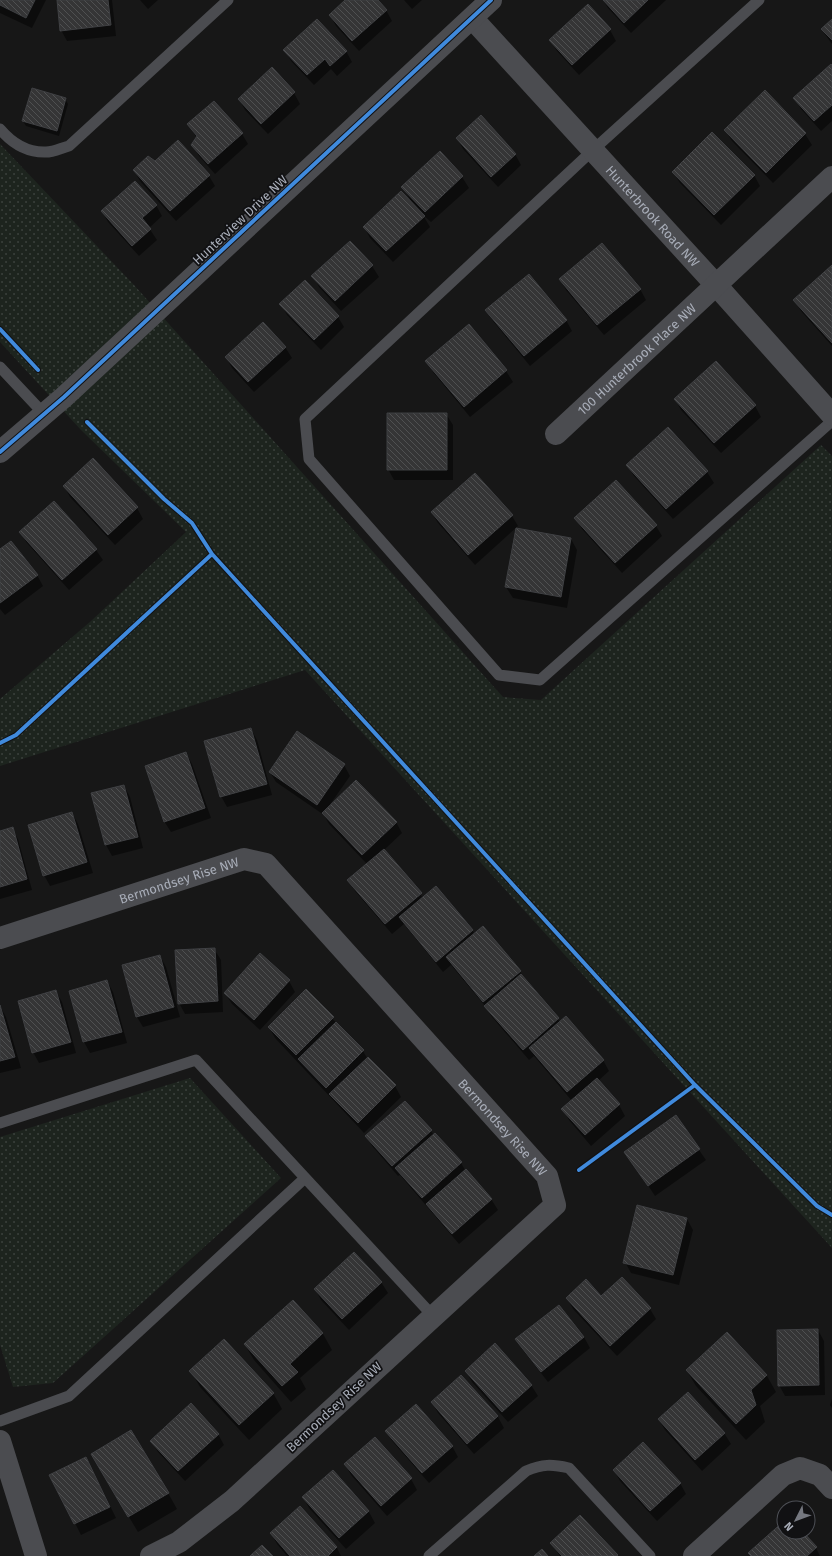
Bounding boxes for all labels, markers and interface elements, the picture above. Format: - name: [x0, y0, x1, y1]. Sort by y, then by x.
- street label: Hunterbrook Road NW: [603, 162, 703, 270]
- street label: Hunterview Drive NW: [190, 172, 291, 268]
- street label: 100 Hunterbrook Place NW: [574, 300, 699, 418]
- street label: Bermondsey Rise NW: [117, 854, 241, 906]
- street label: Bermondsey Rise NW: [455, 1076, 550, 1179]
- street label: Bermondsey Rise NW: [283, 1359, 385, 1455]
- north arrow: [776, 1500, 816, 1540]
- text: N: [782, 1519, 796, 1533]

